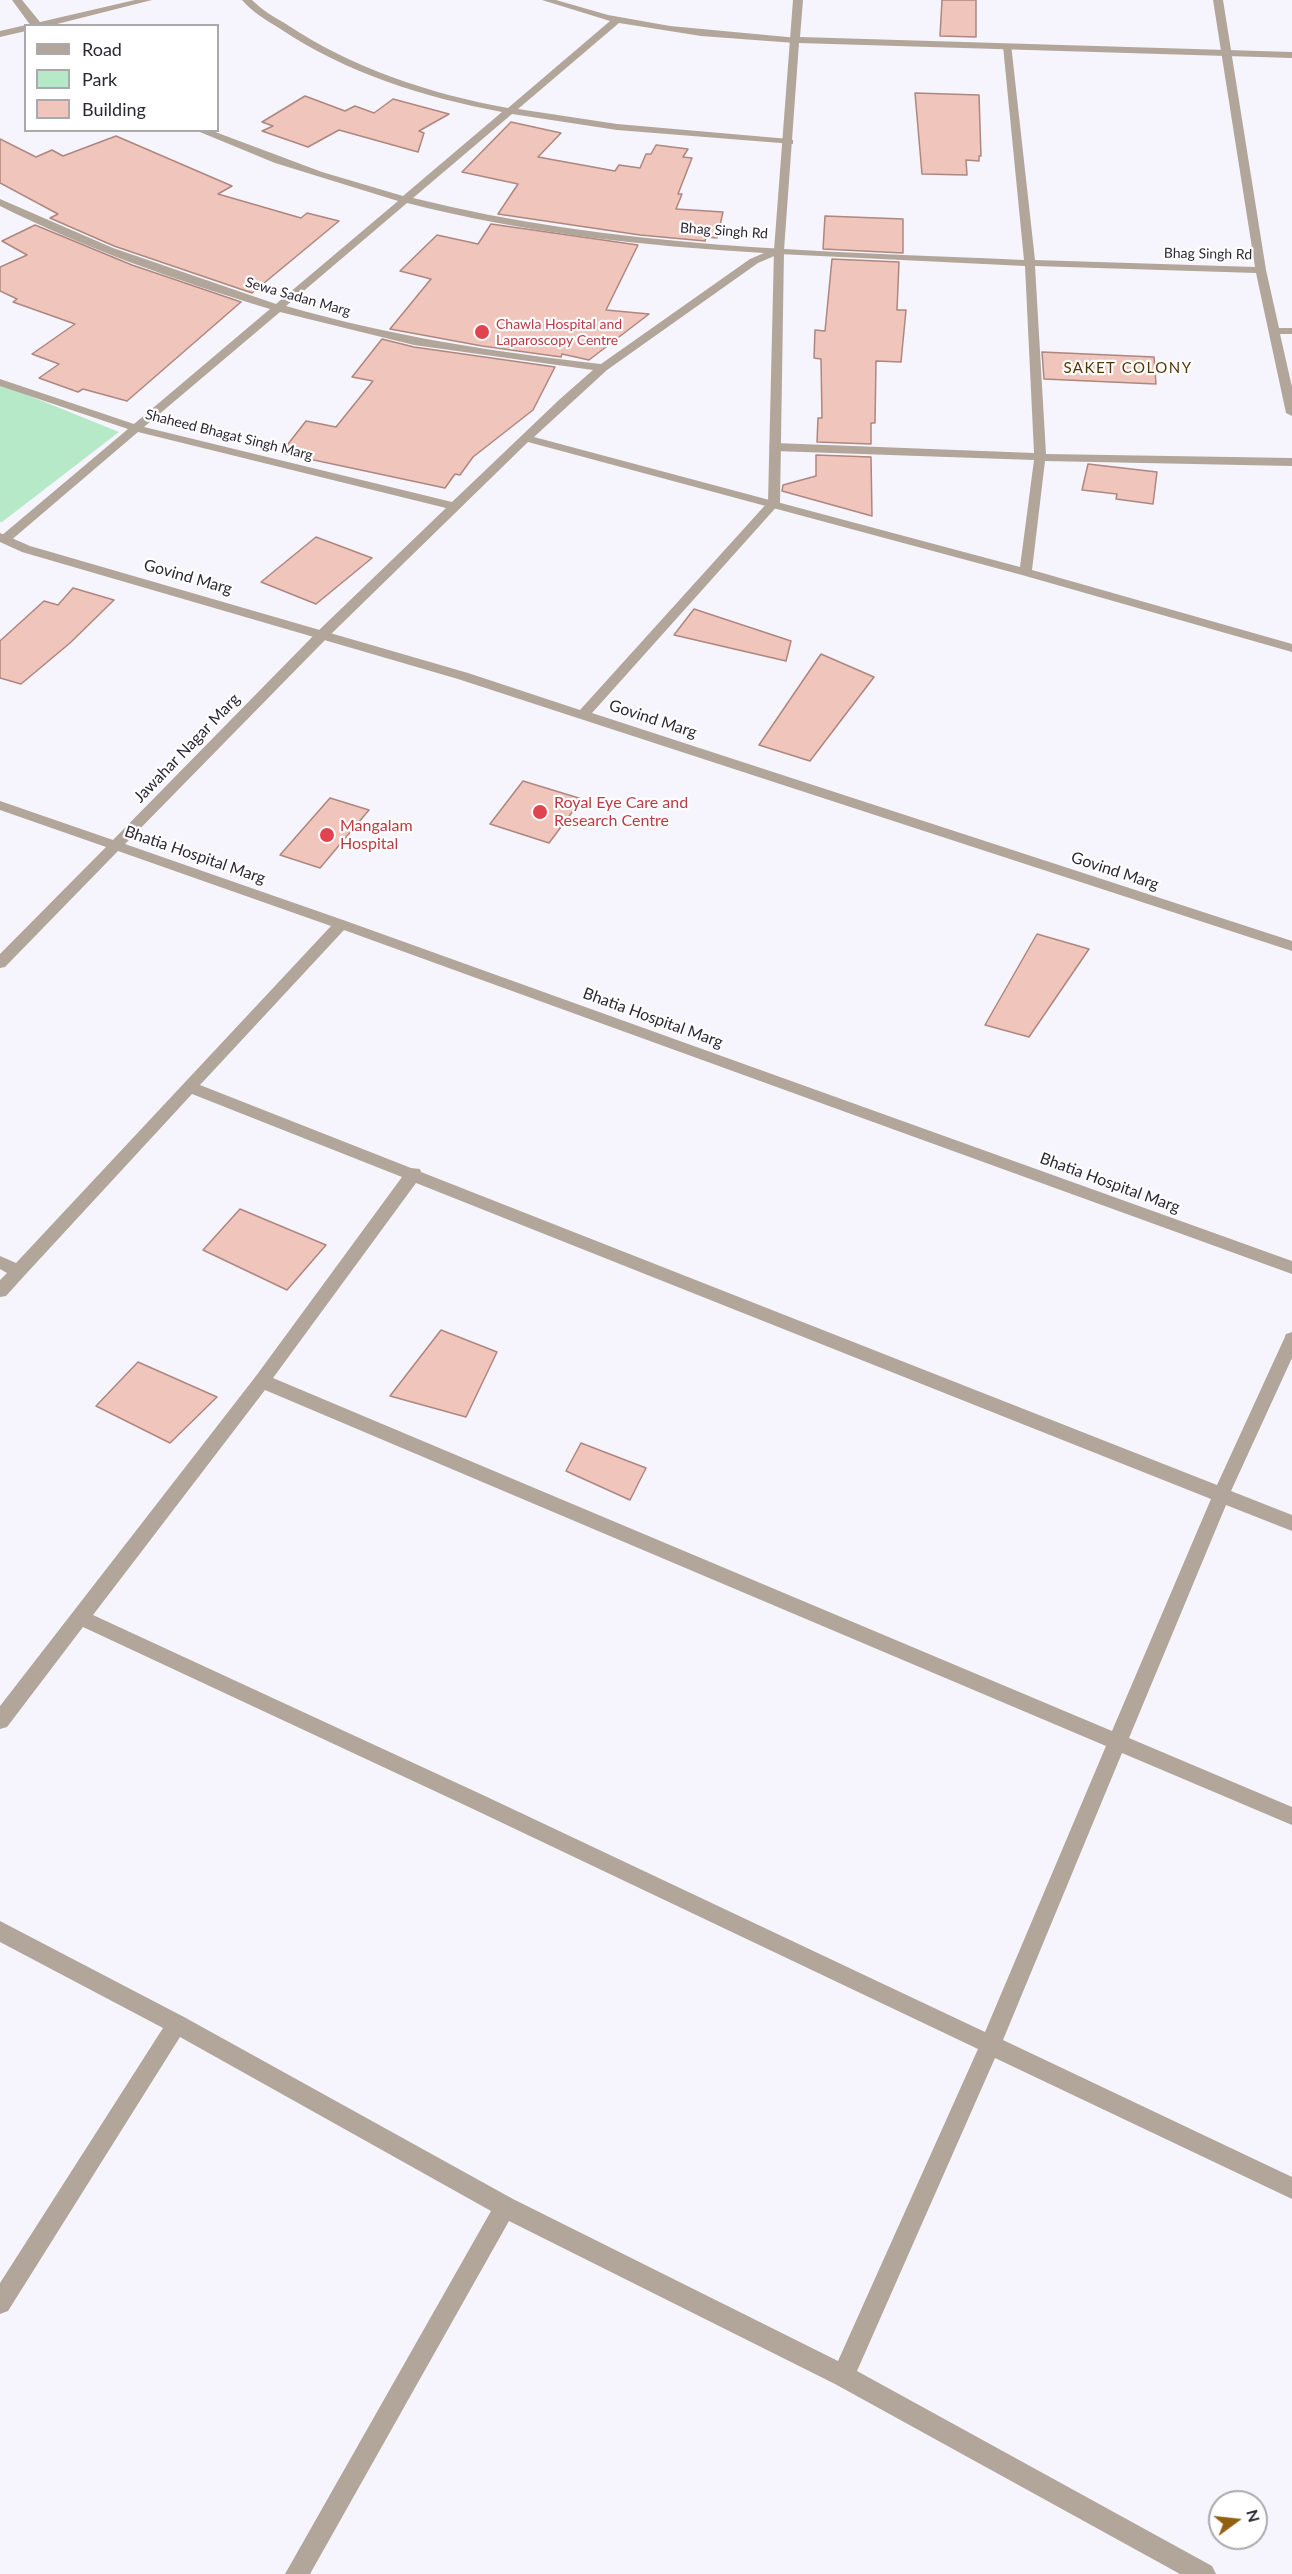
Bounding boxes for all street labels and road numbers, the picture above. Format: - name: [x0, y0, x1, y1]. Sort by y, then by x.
- street label: Bhag Singh Rd: [679, 220, 769, 242]
- street label: Bhag Singh Rd: [1164, 245, 1252, 263]
- street label: Sewa Sadan Marg: [243, 274, 353, 320]
- street label: Shaheed Bhagat Singh Marg: [144, 406, 314, 464]
- street label: Govind Marg: [142, 555, 234, 599]
- street label: Jawahar Nagar Marg: [130, 689, 244, 807]
- street label: Govind Marg: [607, 696, 699, 742]
- street label: Bhatia Hospital Marg: [122, 822, 268, 888]
- street label: Govind Marg: [1069, 848, 1161, 894]
- street label: Bhatia Hospital Marg: [580, 984, 726, 1052]
- street label: Bhatia Hospital Marg: [1037, 1149, 1183, 1217]

